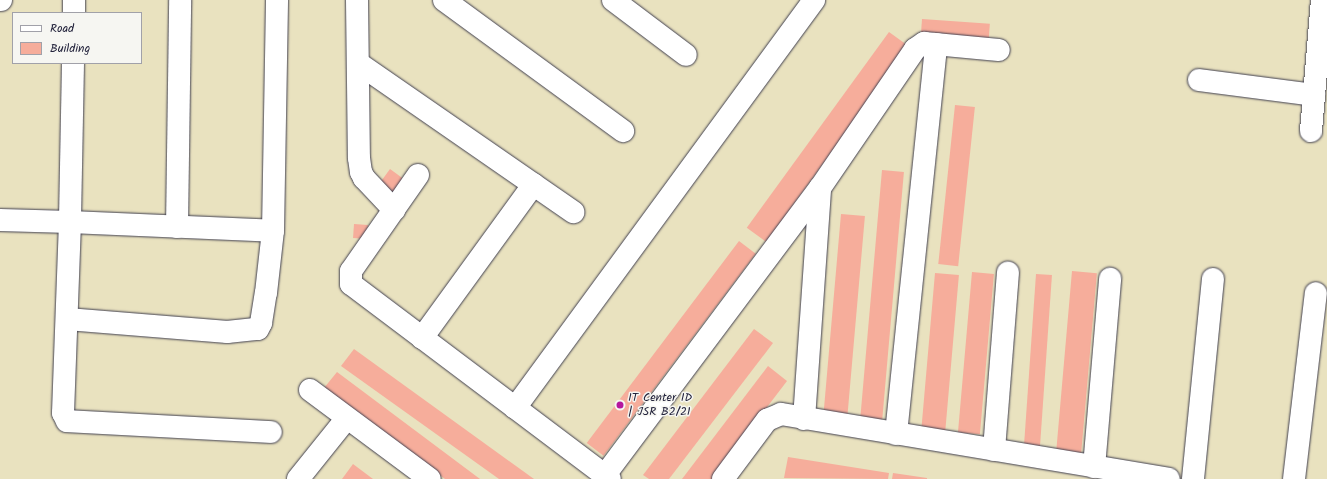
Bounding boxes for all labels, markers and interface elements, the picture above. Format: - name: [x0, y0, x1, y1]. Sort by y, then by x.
- legend: [12, 12, 142, 64]
- text: Road: [50, 19, 74, 38]
- text: Building: [50, 39, 90, 58]
- place label: IT Center ID | JSR B2/21: [628, 391, 692, 419]
- marker: IT Center ID | JSR B2/21: [615, 400, 625, 410]

